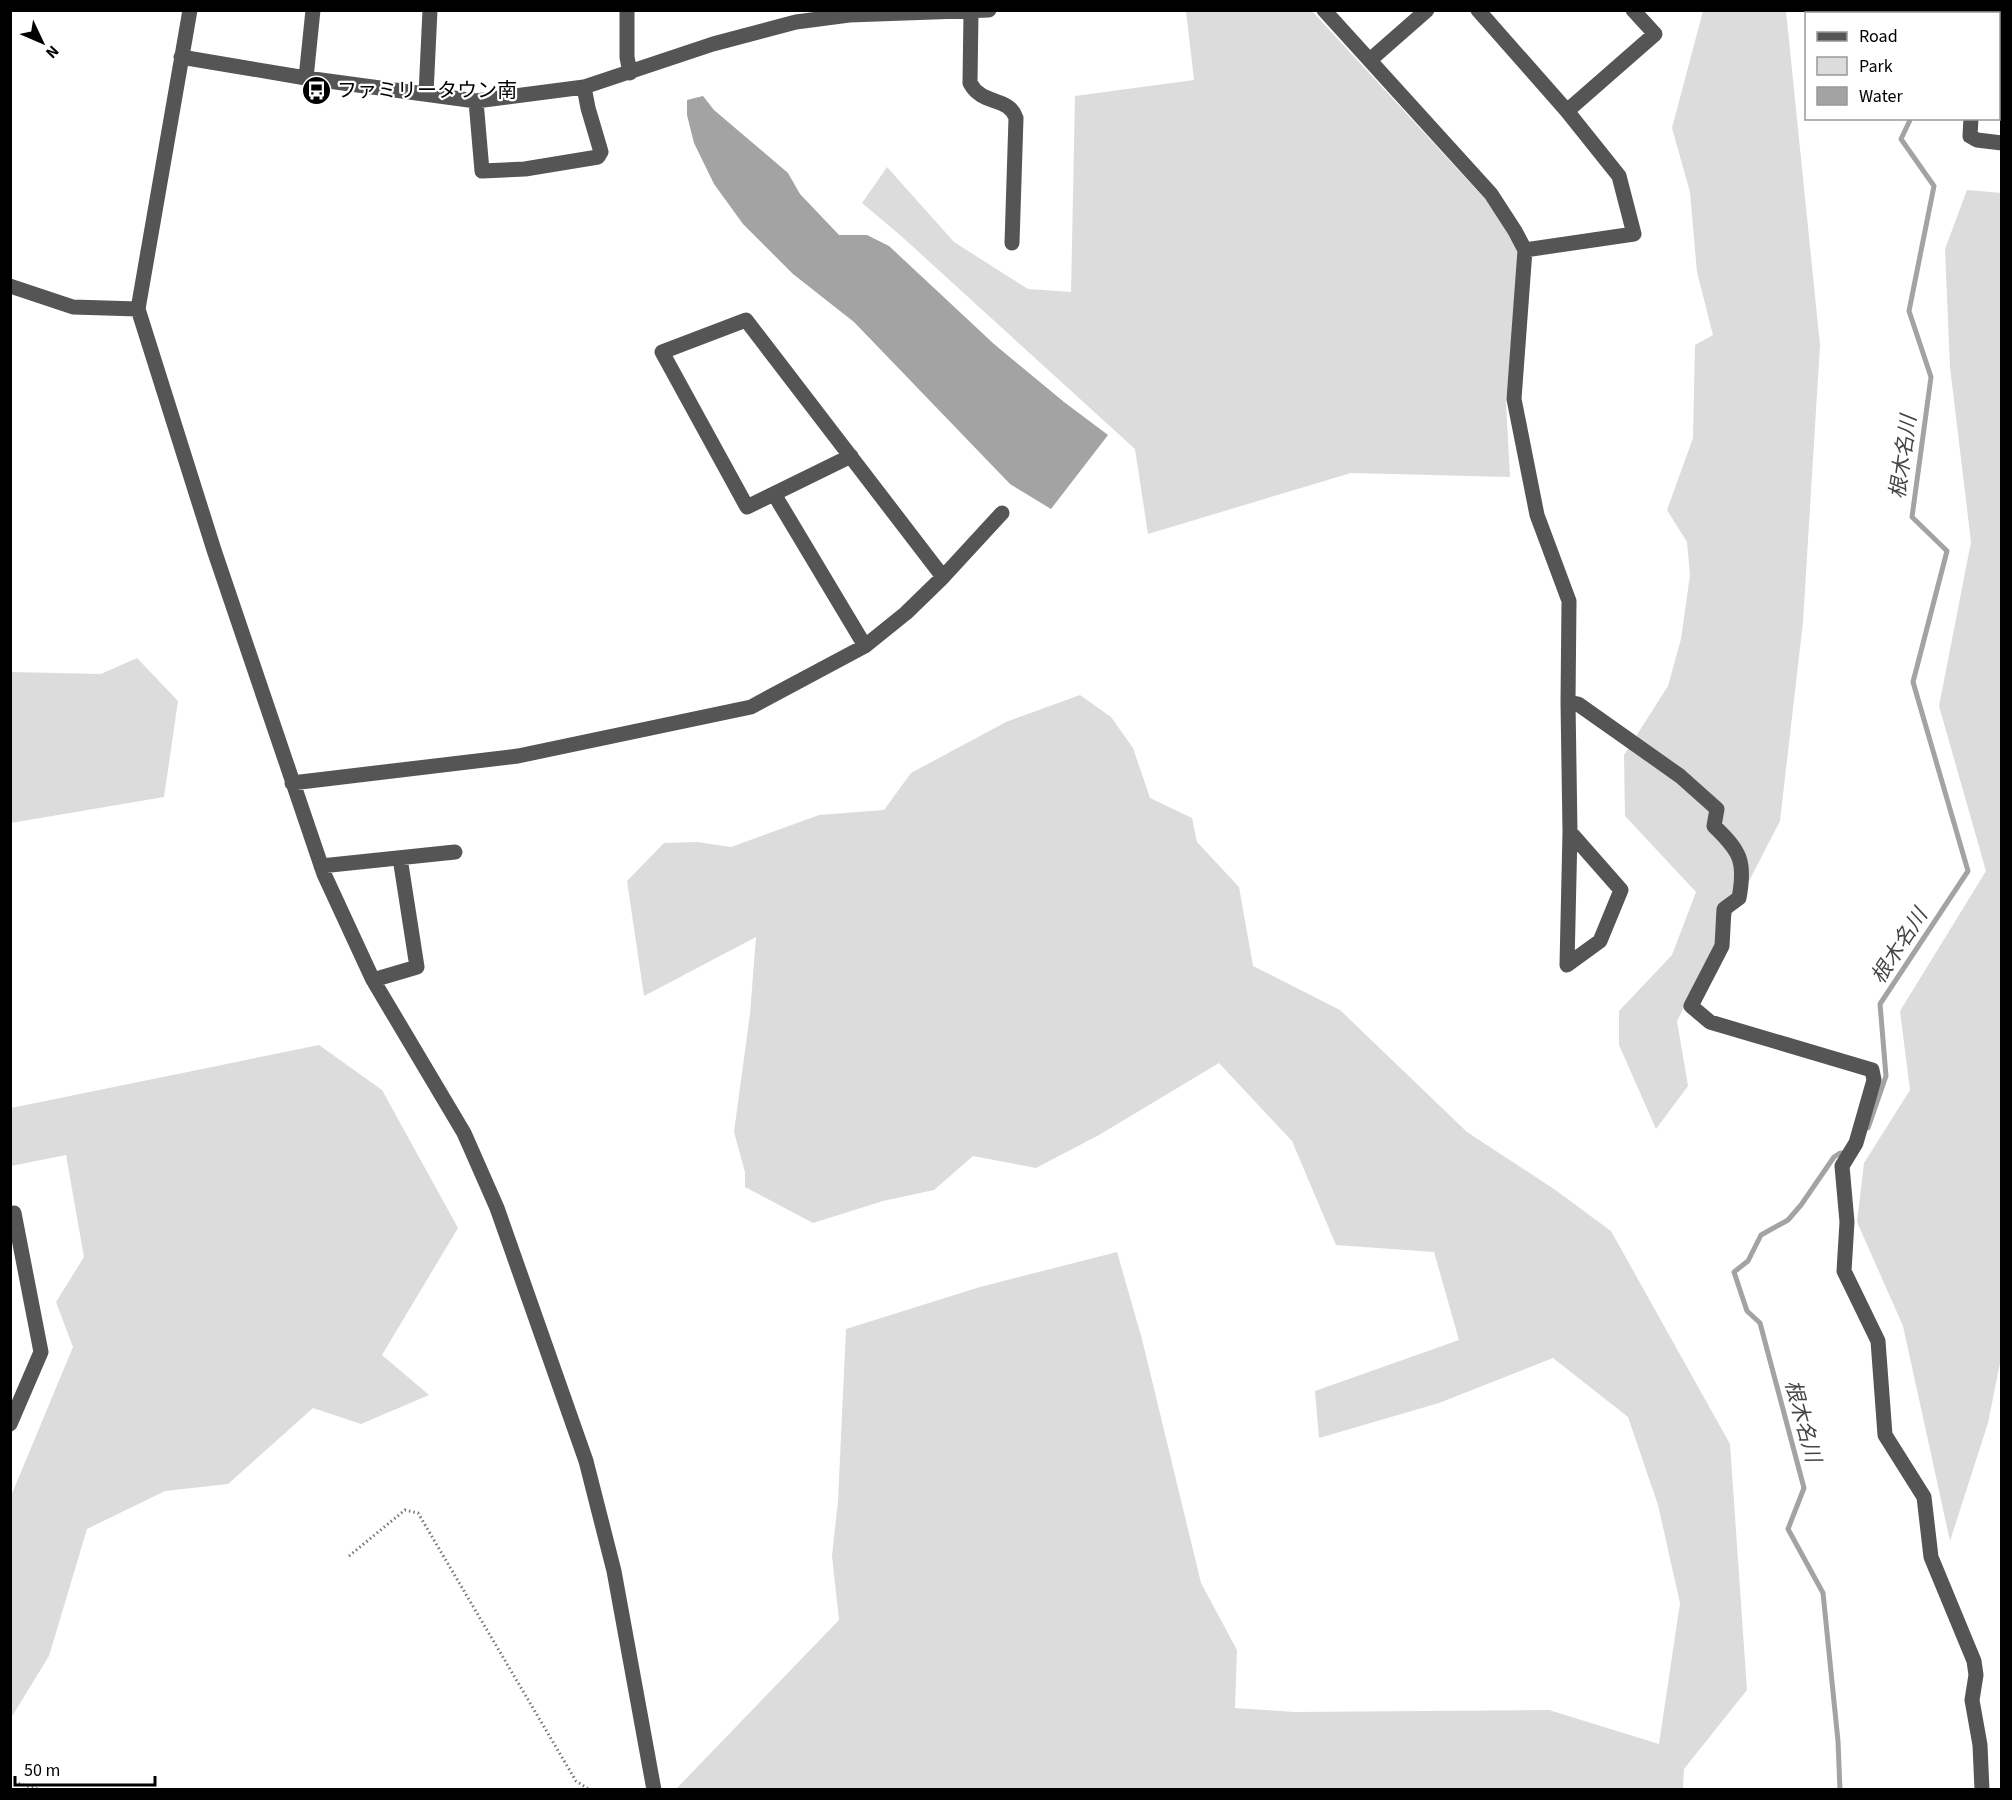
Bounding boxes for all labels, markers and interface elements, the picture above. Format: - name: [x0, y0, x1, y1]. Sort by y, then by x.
- north arrow: [12, 12, 72, 72]
- legend: [1805, 12, 2000, 120]
- text: Road: [1859, 24, 1898, 49]
- text: N: [40, 40, 64, 63]
- text: Park: [1859, 54, 1893, 79]
- bus stop icon: ファミリータウン南: [300, 75, 332, 107]
- place label: ファミリータウン南: [337, 77, 517, 105]
- text: Water: [1859, 84, 1903, 109]
- water label: 根木名川: [1882, 411, 1924, 501]
- water label: 根木名川: [1864, 901, 1936, 989]
- water label: 根木名川: [1778, 1377, 1829, 1467]
- scale bar: [15, 1749, 154, 1787]
- text: 50 m: [24, 1758, 60, 1783]

